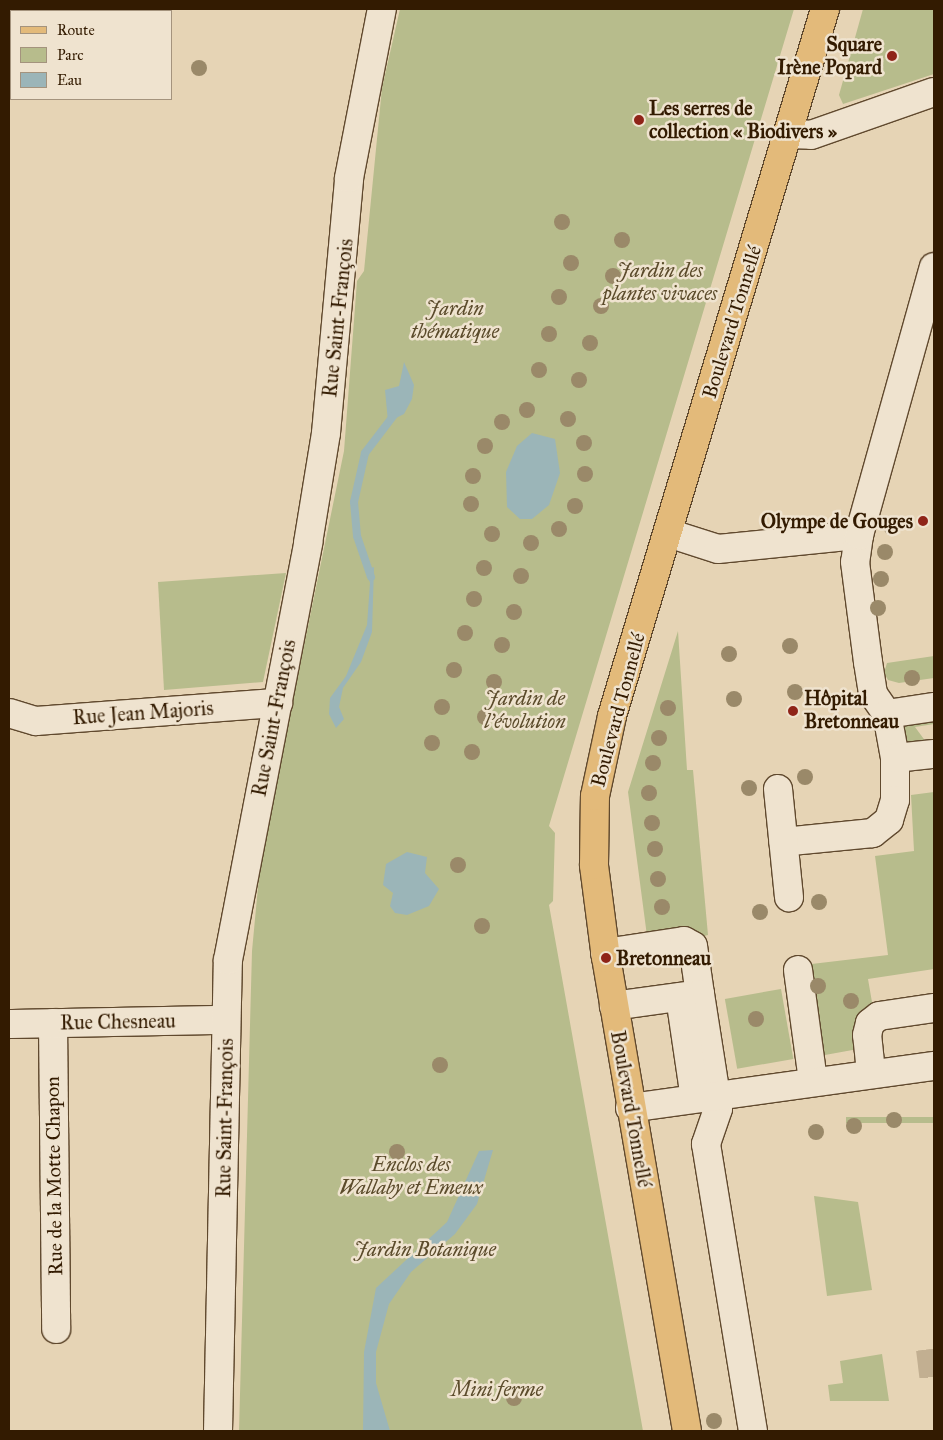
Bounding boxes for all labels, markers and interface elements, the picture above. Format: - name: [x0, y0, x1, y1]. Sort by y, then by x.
- legend: [10, 10, 172, 100]
- text: Route: [57, 21, 95, 39]
- place label: Square Irène Popard: [777, 32, 882, 79]
- text: Parc: [57, 46, 84, 64]
- marker: Square Irène Popard: [886, 50, 898, 62]
- text: Eau: [57, 71, 82, 89]
- place label: Les serres de collection « Biodivers »: [649, 96, 837, 143]
- marker: Les serres de collection « Biodivers »: [633, 114, 645, 126]
- street label: Rue Saint-François: [318, 237, 358, 399]
- street label: Boulevard Tonnellé: [697, 243, 767, 401]
- park label: Jardin des plantes vivaces: [603, 258, 717, 305]
- park label: Jardin thématique: [411, 297, 499, 344]
- place label: Olympe de Gouges: [761, 509, 913, 533]
- marker: Olympe de Gouges: [917, 515, 929, 527]
- street label: Boulevard Tonnellé: [586, 630, 650, 790]
- street label: Rue Saint-François: [247, 637, 301, 799]
- park label: Jardin de l'évolution: [484, 687, 566, 734]
- place label: Hôpital Bretonneau: [804, 687, 899, 734]
- street label: Rue Jean Majoris: [72, 696, 214, 730]
- marker: Hôpital Bretonneau: [786, 704, 800, 718]
- place label: Bretonneau: [616, 946, 711, 970]
- marker: Bretonneau: [600, 952, 612, 964]
- street label: Rue Chesneau: [60, 1009, 176, 1035]
- street label: Boulevard Tonnellé: [605, 1029, 657, 1189]
- street label: Rue Saint-François: [212, 1038, 238, 1198]
- street label: Rue de la Motte Chapon: [40, 1076, 68, 1276]
- park label: Enclos des Wallaby et Emeux: [339, 1153, 483, 1200]
- park label: Jardin Botanique: [354, 1237, 496, 1261]
- park label: Mini ferme: [451, 1377, 543, 1401]

